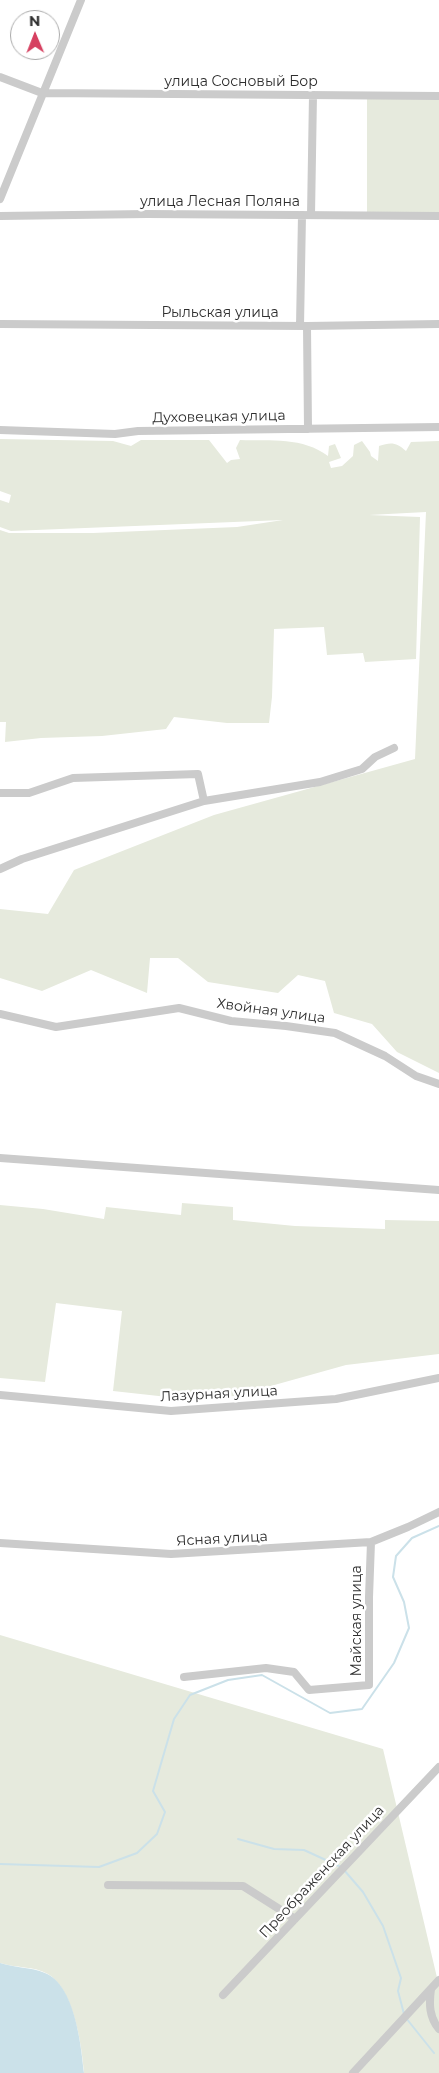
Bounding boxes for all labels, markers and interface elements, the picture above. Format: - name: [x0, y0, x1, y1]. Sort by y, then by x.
- north arrow: [10, 10, 60, 60]
- text: N: [29, 12, 41, 30]
- street label: улица Сосновый Бор: [164, 74, 318, 90]
- street label: улица Лесная Поляна: [140, 194, 300, 210]
- street label: Рыльская улица: [161, 305, 279, 321]
- street label: Духовецкая улица: [152, 407, 286, 427]
- street label: Хвойная улица: [216, 995, 326, 1027]
- street label: Лазурная улица: [160, 1383, 278, 1405]
- street label: Ясная улица: [176, 1528, 268, 1550]
- street label: Майская улица: [349, 1565, 365, 1677]
- street label: Преображенская улица: [256, 1802, 388, 1942]

